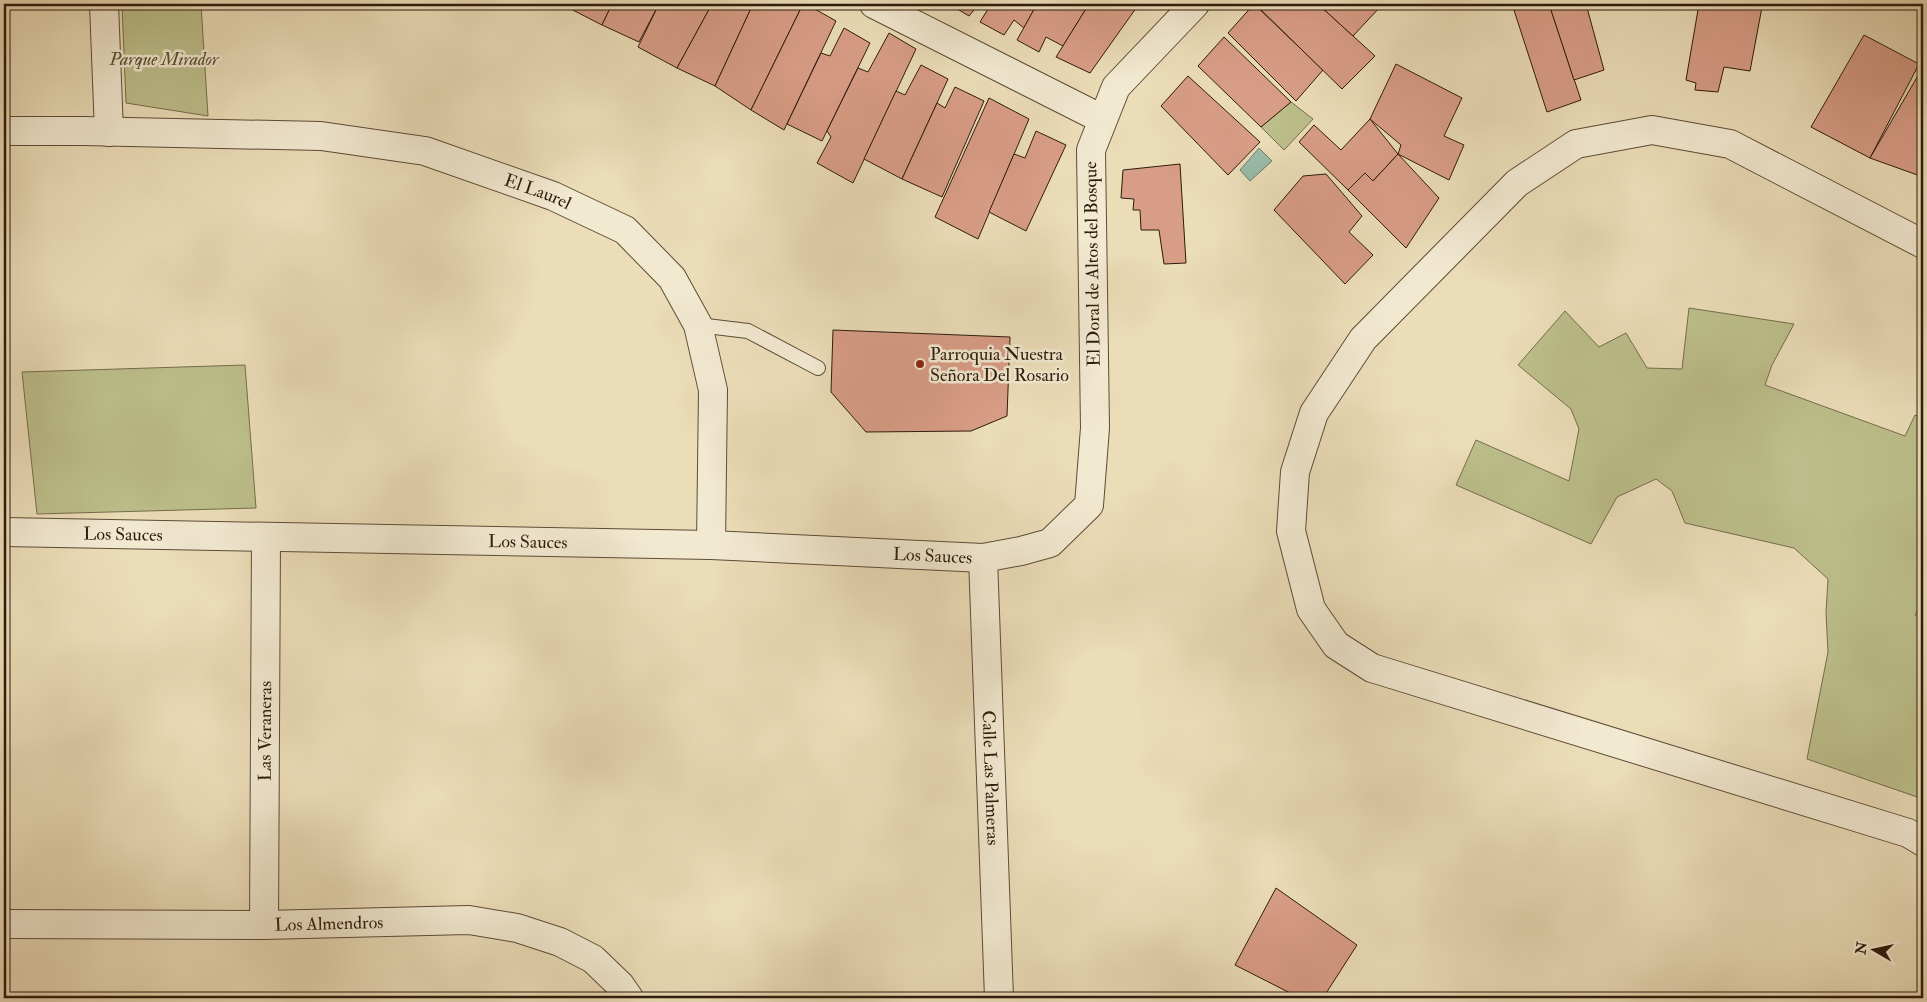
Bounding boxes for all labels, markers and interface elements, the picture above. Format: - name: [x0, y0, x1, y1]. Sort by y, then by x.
- park label: Parque Mirador: [108, 48, 220, 71]
- street label: El Doral de Altos del Bosque: [1079, 161, 1106, 367]
- street label: El Laurel: [501, 169, 575, 215]
- place label: Parroquia Nuestra Señora Del Rosario: [930, 343, 1069, 387]
- marker: Parroquia Nuestra Señora Del Rosario: [914, 358, 926, 370]
- street label: Los Sauces: [83, 522, 163, 547]
- street label: Los Sauces: [488, 530, 568, 554]
- street label: Los Sauces: [892, 543, 973, 569]
- street label: Las Veraneras: [254, 681, 277, 781]
- street label: Calle Las Palmeras: [977, 710, 1004, 846]
- street label: Los Almendros: [274, 911, 384, 937]
- north arrow: [1850, 924, 1900, 974]
- text: N: [1852, 940, 1871, 957]

